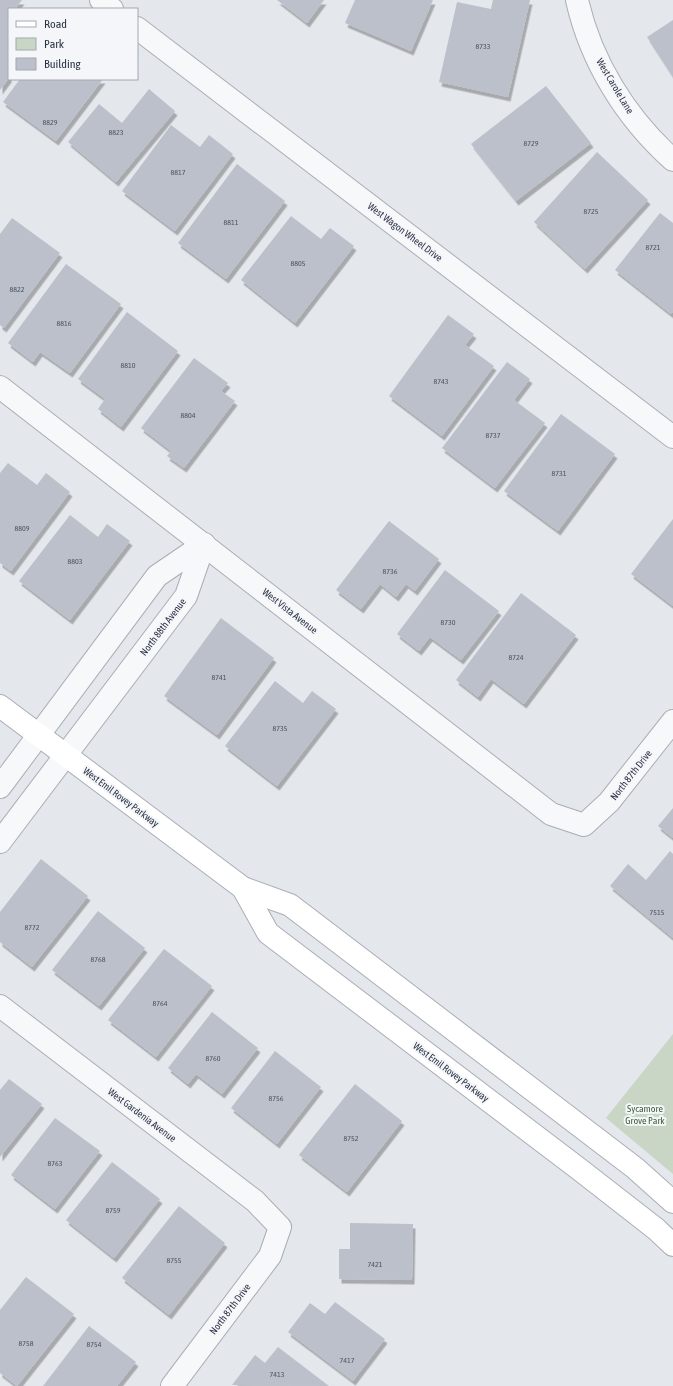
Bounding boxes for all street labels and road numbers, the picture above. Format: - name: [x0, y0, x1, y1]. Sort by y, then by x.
- street label: West Carole Lane: [594, 56, 636, 116]
- street label: West Wagon Wheel Drive: [366, 200, 445, 264]
- street label: West Vista Avenue: [260, 586, 320, 636]
- street label: North 88th Avenue: [138, 596, 188, 658]
- street label: North 87th Drive: [608, 747, 654, 802]
- street label: West Emil Rovey Parkway: [81, 765, 161, 829]
- street label: West Emil Rovey Parkway: [411, 1040, 491, 1104]
- street label: West Gardenia Avenue: [106, 1086, 179, 1144]
- street label: North 87th Drive: [207, 1281, 253, 1336]

